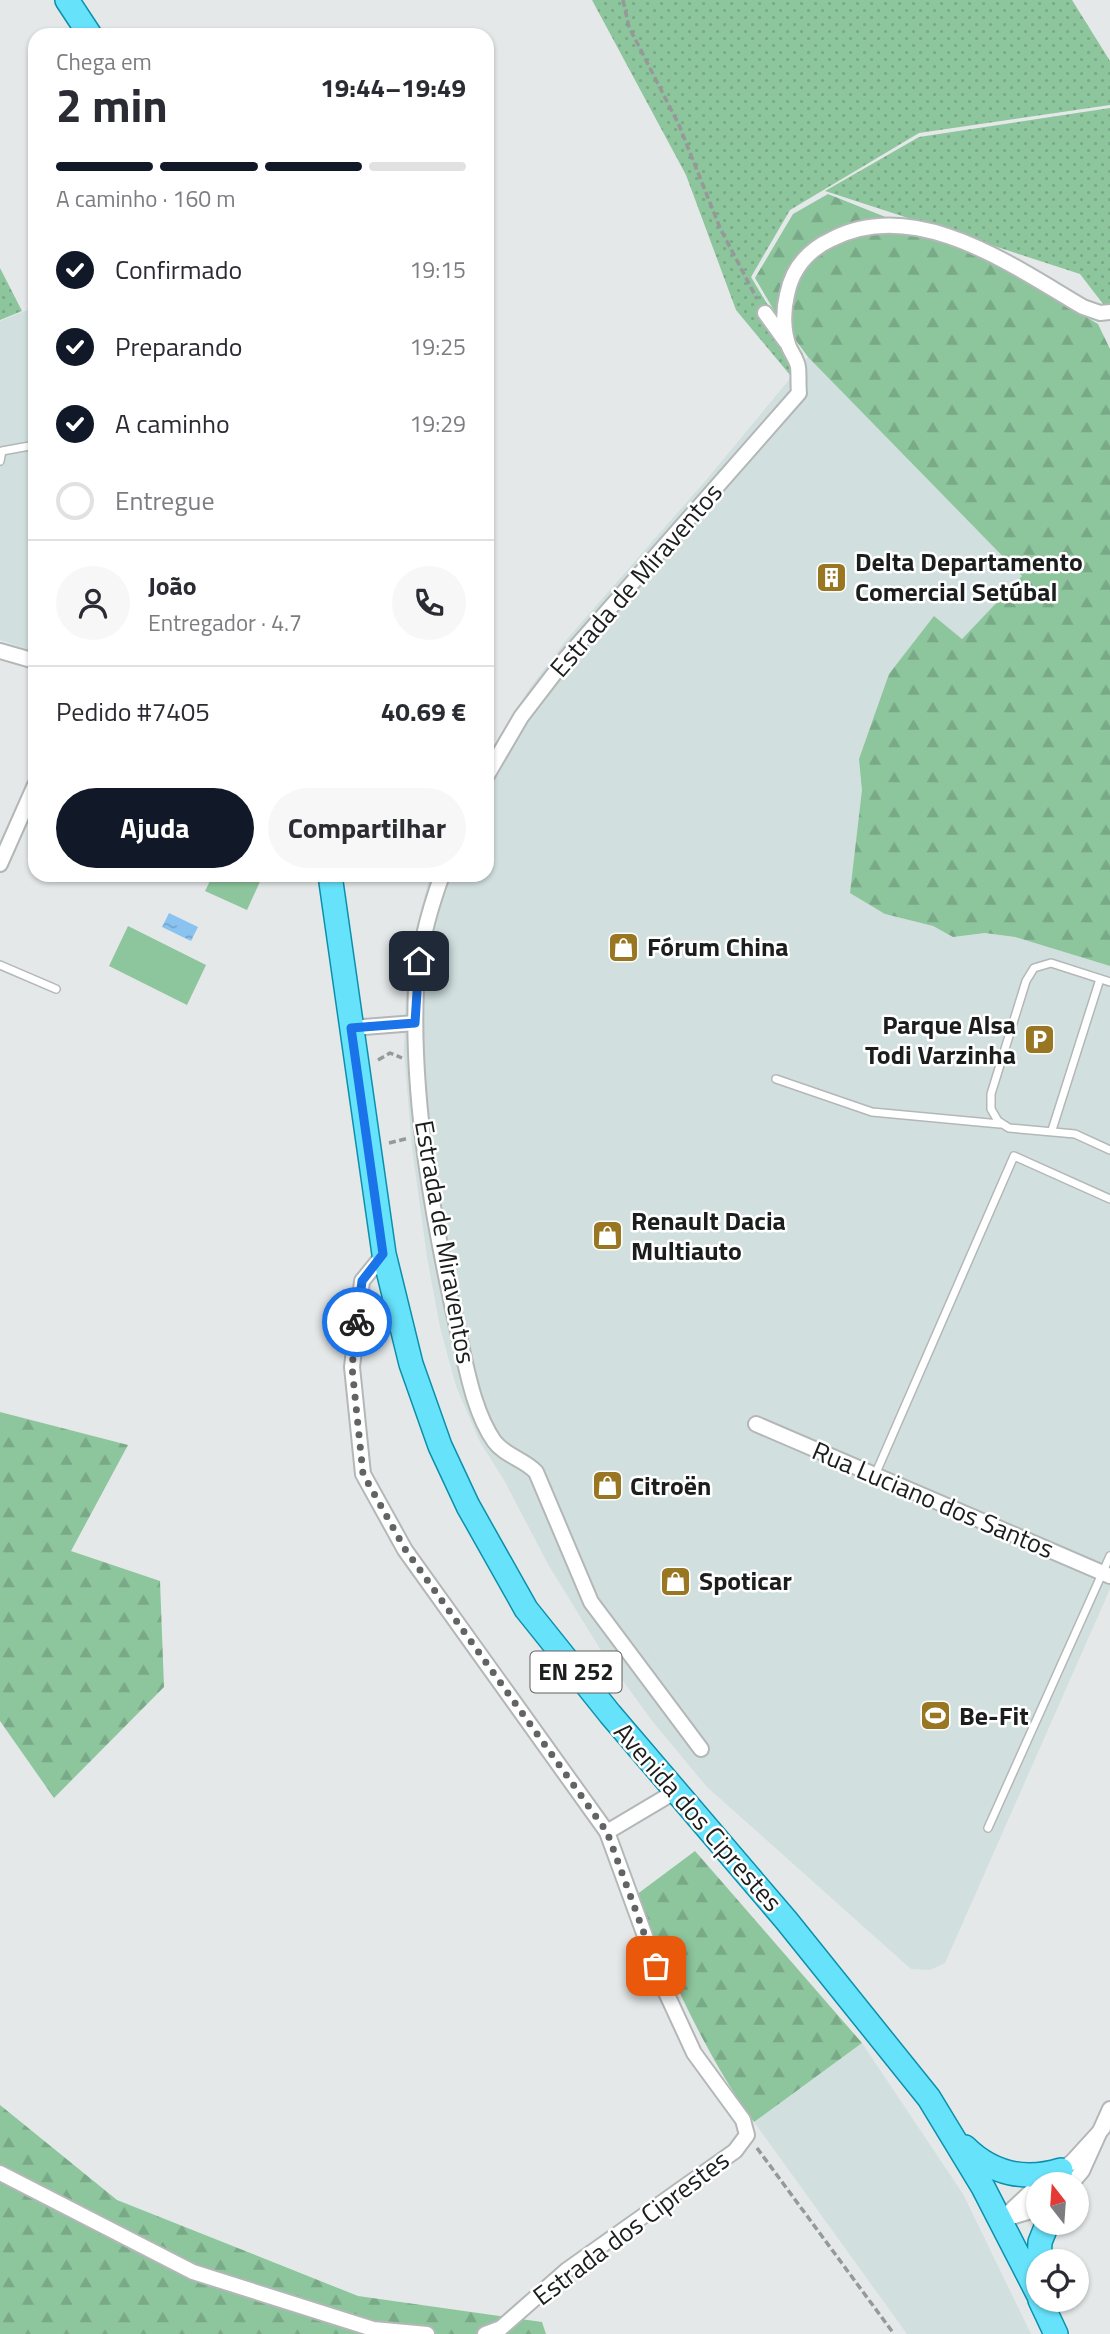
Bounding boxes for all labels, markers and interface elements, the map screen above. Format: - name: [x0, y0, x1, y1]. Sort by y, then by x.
- text: Chega em: [56, 44, 152, 79]
- text: 19:44–19:49: [320, 68, 466, 107]
- text: 2 min: [56, 70, 168, 140]
- text: A caminho · 160 m: [56, 181, 235, 216]
- text: Confirmado: [115, 250, 242, 289]
- icon: check: [56, 251, 94, 289]
- text: 19:15: [409, 252, 466, 287]
- text: Preparando: [115, 327, 242, 366]
- icon: check: [56, 328, 94, 366]
- text: 19:25: [409, 329, 466, 364]
- text: A caminho: [115, 404, 230, 443]
- icon: check: [56, 405, 94, 443]
- text: 19:29: [409, 406, 466, 441]
- street label: Estrada de Miraventos: [540, 474, 731, 685]
- text: Entregue: [115, 481, 215, 520]
- place label: Delta Departamento Comercial Setúbal: [855, 542, 1083, 611]
- building icon: Delta Departamento Comercial Setúbal: [815, 560, 849, 594]
- button: person: [56, 566, 130, 640]
- text: João: [148, 566, 197, 605]
- button: phone: [392, 566, 466, 640]
- text: Entregador · 4.7: [148, 605, 302, 640]
- text: Pedido #7405: [56, 692, 210, 731]
- text: 40.69 €: [381, 692, 466, 731]
- button: Ajuda: [56, 788, 254, 868]
- button: Compartilhar: [268, 788, 466, 868]
- place label: Fórum China: [647, 927, 789, 966]
- shop icon: Fórum China: [607, 930, 641, 964]
- pin: [389, 931, 449, 991]
- icon: home: [400, 942, 438, 980]
- place label: Parque Alsa Todi Varzinha: [865, 1005, 1016, 1074]
- parking icon: Parque Alsa Todi Varzinha: [1022, 1023, 1056, 1057]
- street label: Estrada de Miraventos: [405, 1117, 486, 1367]
- place label: Renault Dacia Multiauto: [631, 1201, 786, 1270]
- shop icon: Renault Dacia Multiauto: [591, 1219, 625, 1253]
- courier: [322, 1287, 392, 1357]
- icon: bike: [338, 1303, 376, 1341]
- street label: Rua Luciano dos Santos: [806, 1431, 1060, 1568]
- place label: Citroën: [630, 1466, 711, 1505]
- shop icon: Citroën: [590, 1469, 624, 1503]
- place label: Spoticar: [699, 1561, 792, 1600]
- shop icon: Spoticar: [659, 1564, 693, 1598]
- road number: EN 252: [530, 1652, 622, 1692]
- place label: Be-Fit: [959, 1696, 1029, 1735]
- sports icon: Be-Fit: [919, 1699, 953, 1733]
- street label: Avenida dos Ciprestes: [605, 1713, 792, 1920]
- pin: [626, 1936, 686, 1996]
- icon: bag: [637, 1947, 675, 1985]
- street label: Estrada dos Ciprestes: [524, 2141, 737, 2315]
- north arrow: [1026, 2172, 1088, 2235]
- map controls: [1026, 2172, 1089, 2312]
- button: locate: [1026, 2249, 1089, 2312]

